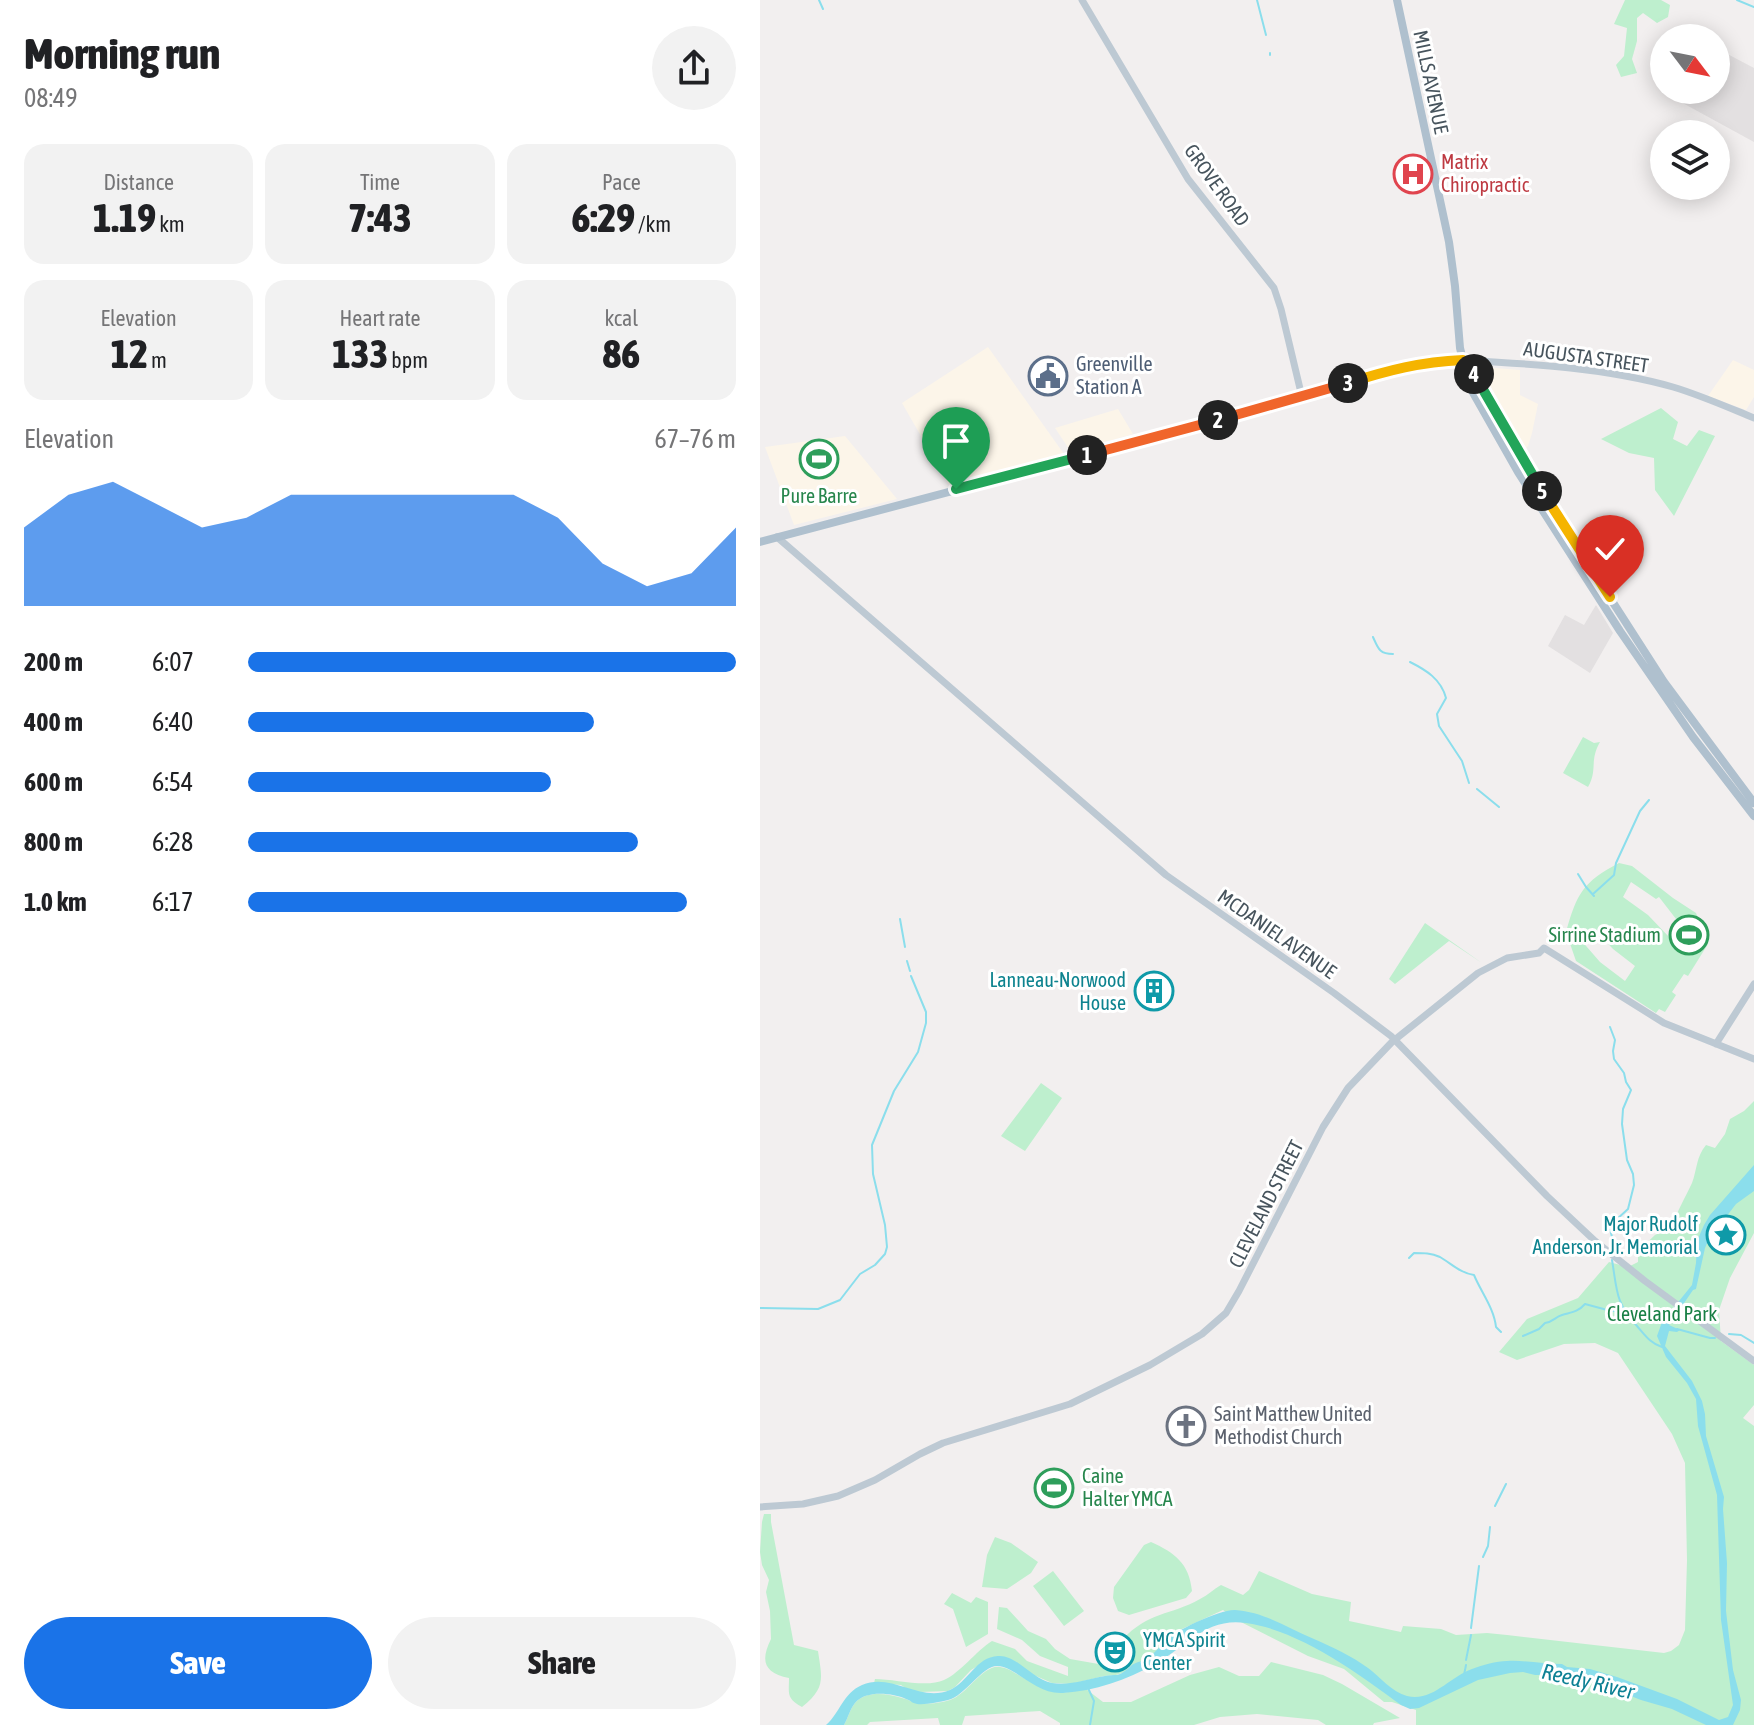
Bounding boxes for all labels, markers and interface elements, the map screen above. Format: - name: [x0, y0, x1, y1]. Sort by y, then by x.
- north arrow: [1650, 24, 1730, 104]
- map controls: [1650, 24, 1730, 200]
- button: share: [652, 26, 736, 110]
- text: Morning run: [24, 28, 220, 78]
- street label: MILLS AVENUE: [1409, 28, 1454, 136]
- text: 08:49: [24, 83, 78, 113]
- button: layers: [1650, 120, 1730, 200]
- street label: GROVE ROAD: [1180, 139, 1255, 230]
- place label: Matrix Chiropractic: [1441, 150, 1530, 196]
- hospital icon: Matrix Chiropractic: [1392, 153, 1434, 195]
- text: Distance: [103, 169, 174, 195]
- text: Time: [360, 169, 400, 195]
- text: Pace: [602, 169, 641, 195]
- text: 1.19: [93, 195, 156, 240]
- text: 7:43: [348, 195, 412, 240]
- text: 6:29: [572, 195, 635, 240]
- text: km: [156, 211, 185, 237]
- text: /km: [635, 211, 671, 237]
- text: Elevation: [101, 305, 177, 331]
- text: Heart rate: [339, 305, 421, 331]
- text: kcal: [605, 305, 638, 331]
- text: 12: [110, 331, 148, 376]
- text: 133: [332, 331, 388, 376]
- text: 86: [603, 331, 640, 376]
- street label: AUGUSTA STREET: [1522, 336, 1650, 377]
- text: m: [148, 347, 167, 373]
- text: bpm: [388, 347, 428, 373]
- place label: Greenville Station A: [1076, 352, 1153, 398]
- pin: 4: [1454, 354, 1494, 394]
- public building icon: Greenville Station A: [1027, 355, 1069, 397]
- text: 4: [1469, 361, 1479, 387]
- pin: 3: [1328, 363, 1368, 403]
- text: 3: [1343, 370, 1353, 396]
- pin: 2: [1198, 400, 1238, 440]
- pin: [922, 407, 990, 489]
- text: 2: [1213, 407, 1223, 433]
- icon: arrive: [934, 419, 978, 463]
- text: Elevation: [24, 424, 114, 454]
- text: 67–76 m: [654, 424, 736, 454]
- pin: 1: [1067, 435, 1107, 475]
- sports icon: Pure Barre: [798, 438, 840, 480]
- text: 1: [1082, 442, 1092, 468]
- pin: 5: [1522, 471, 1562, 511]
- text: 5: [1537, 478, 1547, 504]
- place label: Pure Barre: [781, 484, 857, 507]
- pin: [1576, 515, 1644, 597]
- icon: check: [1588, 527, 1632, 571]
- text: 200 m: [24, 647, 83, 677]
- text: 6:07: [152, 647, 194, 677]
- text: 400 m: [24, 707, 83, 737]
- text: 6:40: [152, 707, 193, 737]
- text: 600 m: [24, 767, 83, 797]
- text: 6:54: [152, 767, 193, 797]
- text: 800 m: [24, 827, 83, 857]
- text: 6:28: [152, 827, 193, 857]
- street label: MCDANIEL AVENUE: [1214, 884, 1341, 983]
- text: 1.0 km: [24, 887, 87, 917]
- text: 6:17: [152, 887, 193, 917]
- sports icon: Sirrine Stadium: [1668, 914, 1710, 956]
- place label: Sirrine Stadium: [1548, 923, 1661, 946]
- place label: Lanneau-Norwood House: [989, 968, 1126, 1014]
- building icon: Lanneau-Norwood House: [1133, 970, 1175, 1012]
- street label: CLEVELAND STREET: [1224, 1136, 1308, 1271]
- place label: Major Rudolf Anderson, Jr. Memorial: [1532, 1212, 1699, 1258]
- place icon: Major Rudolf Anderson, Jr. Memorial: [1705, 1214, 1747, 1256]
- park label: Cleveland Park: [1607, 1302, 1717, 1325]
- place label: Saint Matthew United Methodist Church: [1214, 1402, 1372, 1448]
- church icon: Saint Matthew United Methodist Church: [1165, 1405, 1207, 1447]
- place label: Caine Halter YMCA: [1082, 1464, 1173, 1510]
- sports icon: Caine Halter YMCA: [1033, 1467, 1075, 1509]
- button: Save: [24, 1617, 372, 1709]
- button: Share: [388, 1617, 736, 1709]
- place label: YMCA Spirit Center: [1143, 1628, 1226, 1674]
- theatre icon: YMCA Spirit Center: [1094, 1631, 1136, 1673]
- water label: Reedy River: [1539, 1658, 1638, 1705]

